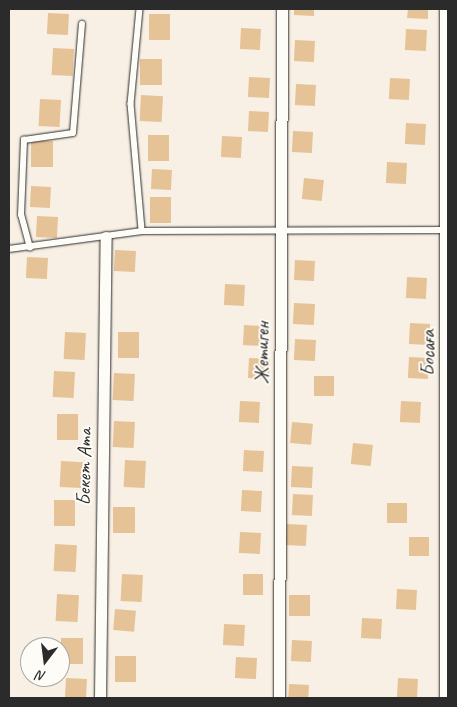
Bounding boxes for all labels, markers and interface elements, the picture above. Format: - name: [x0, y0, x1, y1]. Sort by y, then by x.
- street label: Жетиген: [250, 322, 274, 384]
- street label: Босаға: [416, 330, 440, 376]
- street label: Бекет Ата: [71, 428, 97, 506]
- north arrow: [20, 637, 70, 687]
- text: N: [35, 667, 48, 685]

